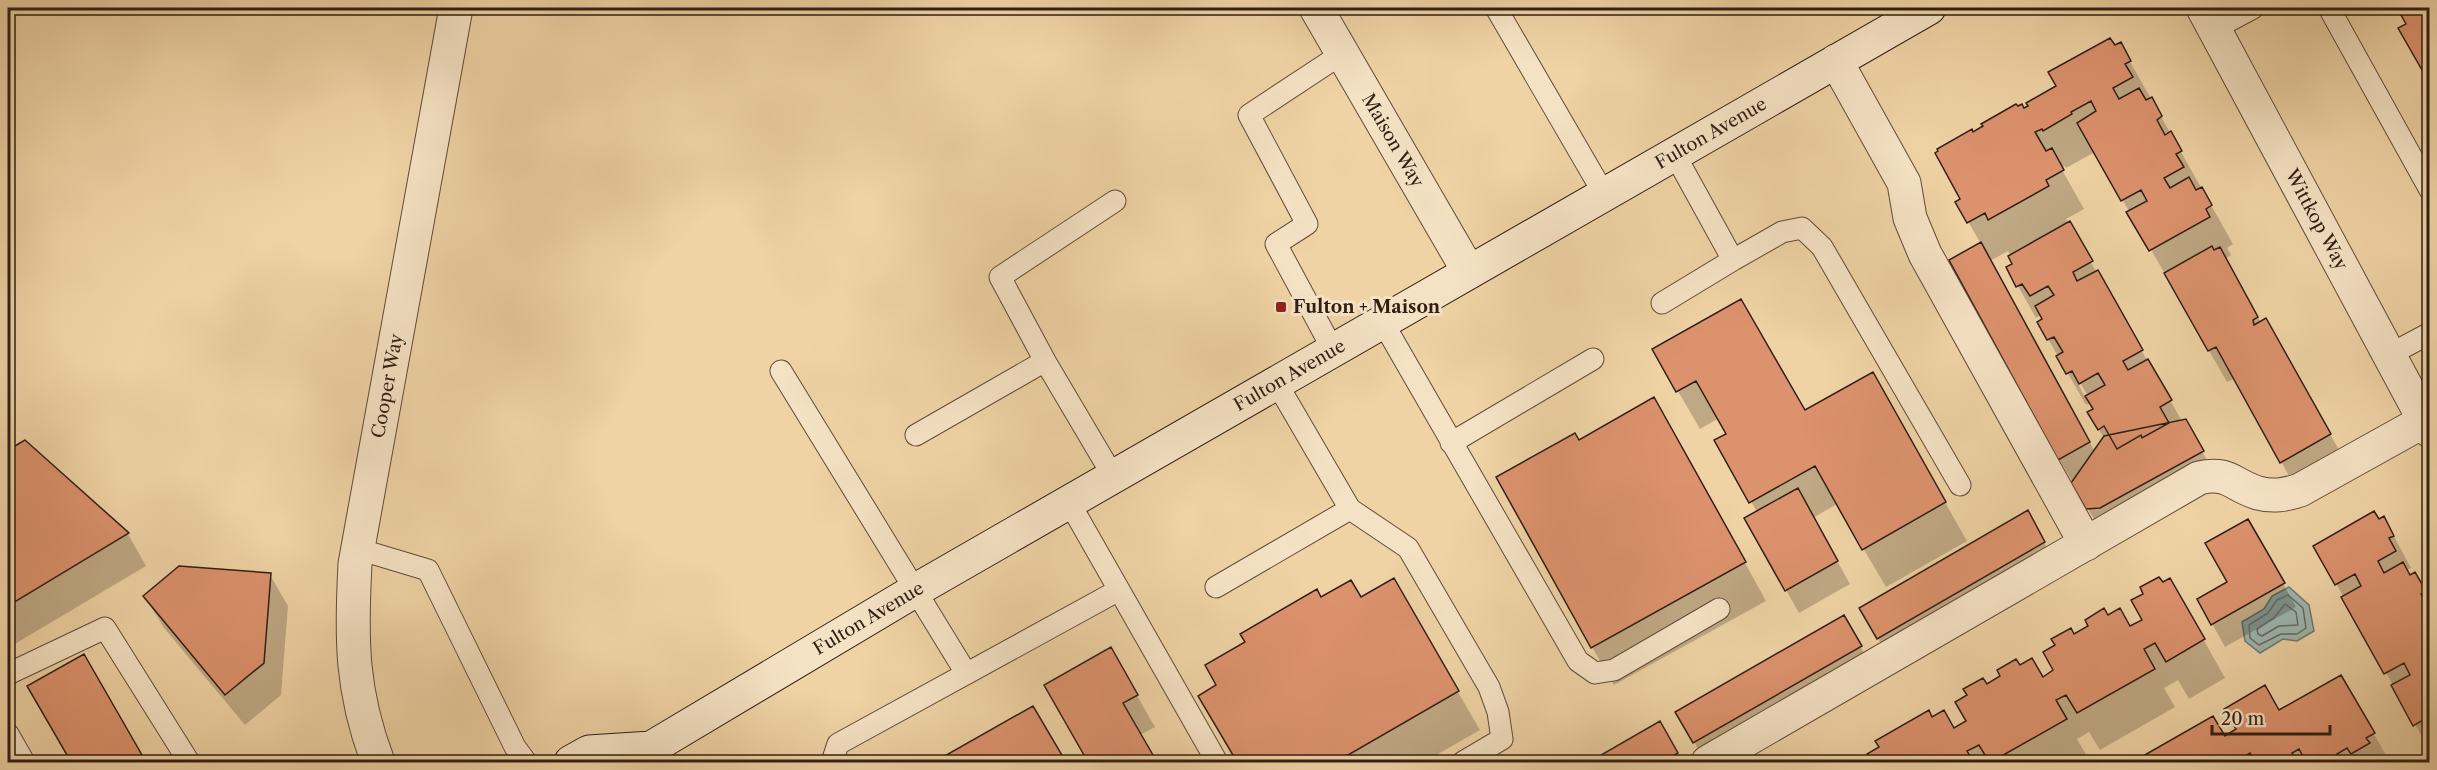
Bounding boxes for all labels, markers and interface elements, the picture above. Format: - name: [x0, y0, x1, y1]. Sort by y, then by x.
- street label: Maison Way: [1357, 90, 1429, 192]
- street label: Fulton Avenue: [1651, 93, 1771, 174]
- street label: Wittkop Way: [2280, 164, 2353, 274]
- place label: Fulton + Maison: [1293, 296, 1441, 318]
- marker: Fulton + Maison: [1274, 300, 1288, 314]
- street label: Cooper Way: [367, 331, 408, 440]
- street label: Fulton Avenue: [1230, 335, 1349, 416]
- street label: Fulton Avenue: [809, 577, 928, 660]
- scale bar: [2212, 698, 2330, 736]
- text: 20 m: [2221, 708, 2265, 730]

